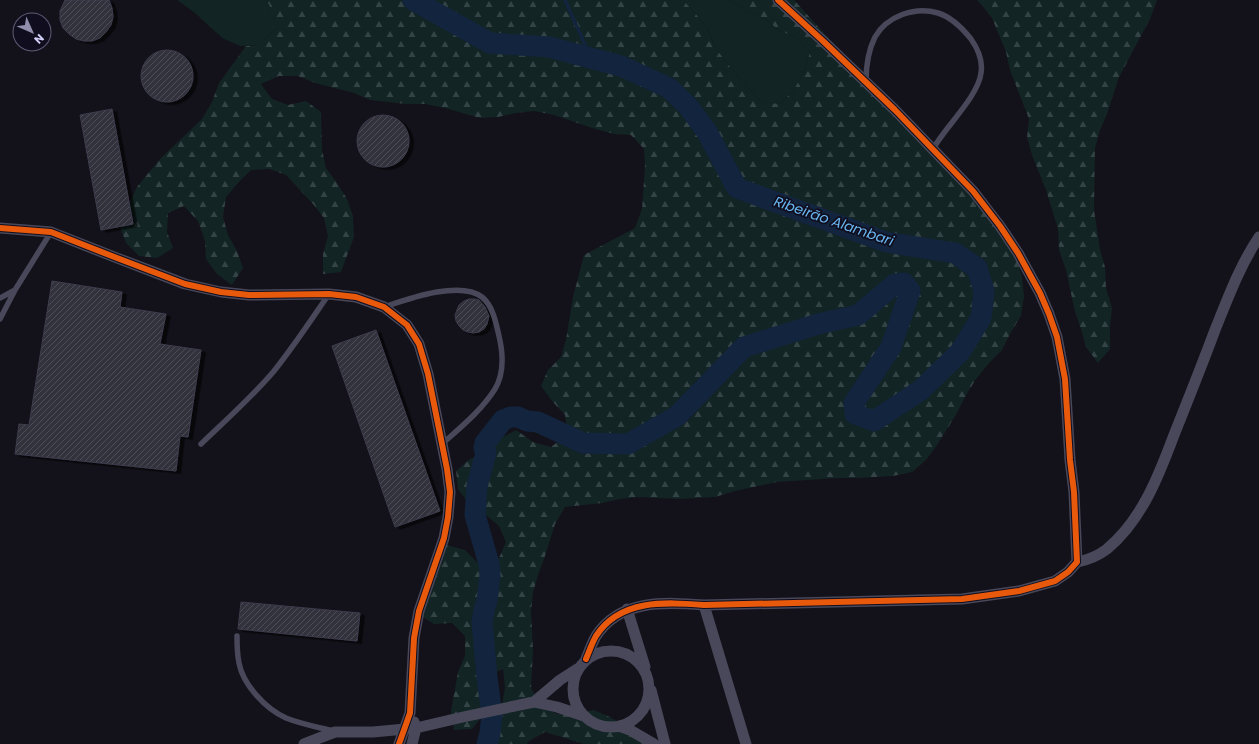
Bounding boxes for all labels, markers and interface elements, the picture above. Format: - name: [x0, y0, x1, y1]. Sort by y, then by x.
- north arrow: [12, 12, 52, 52]
- text: N: [30, 30, 48, 48]
- water label: Ribeirão Alambari: [771, 191, 897, 251]

